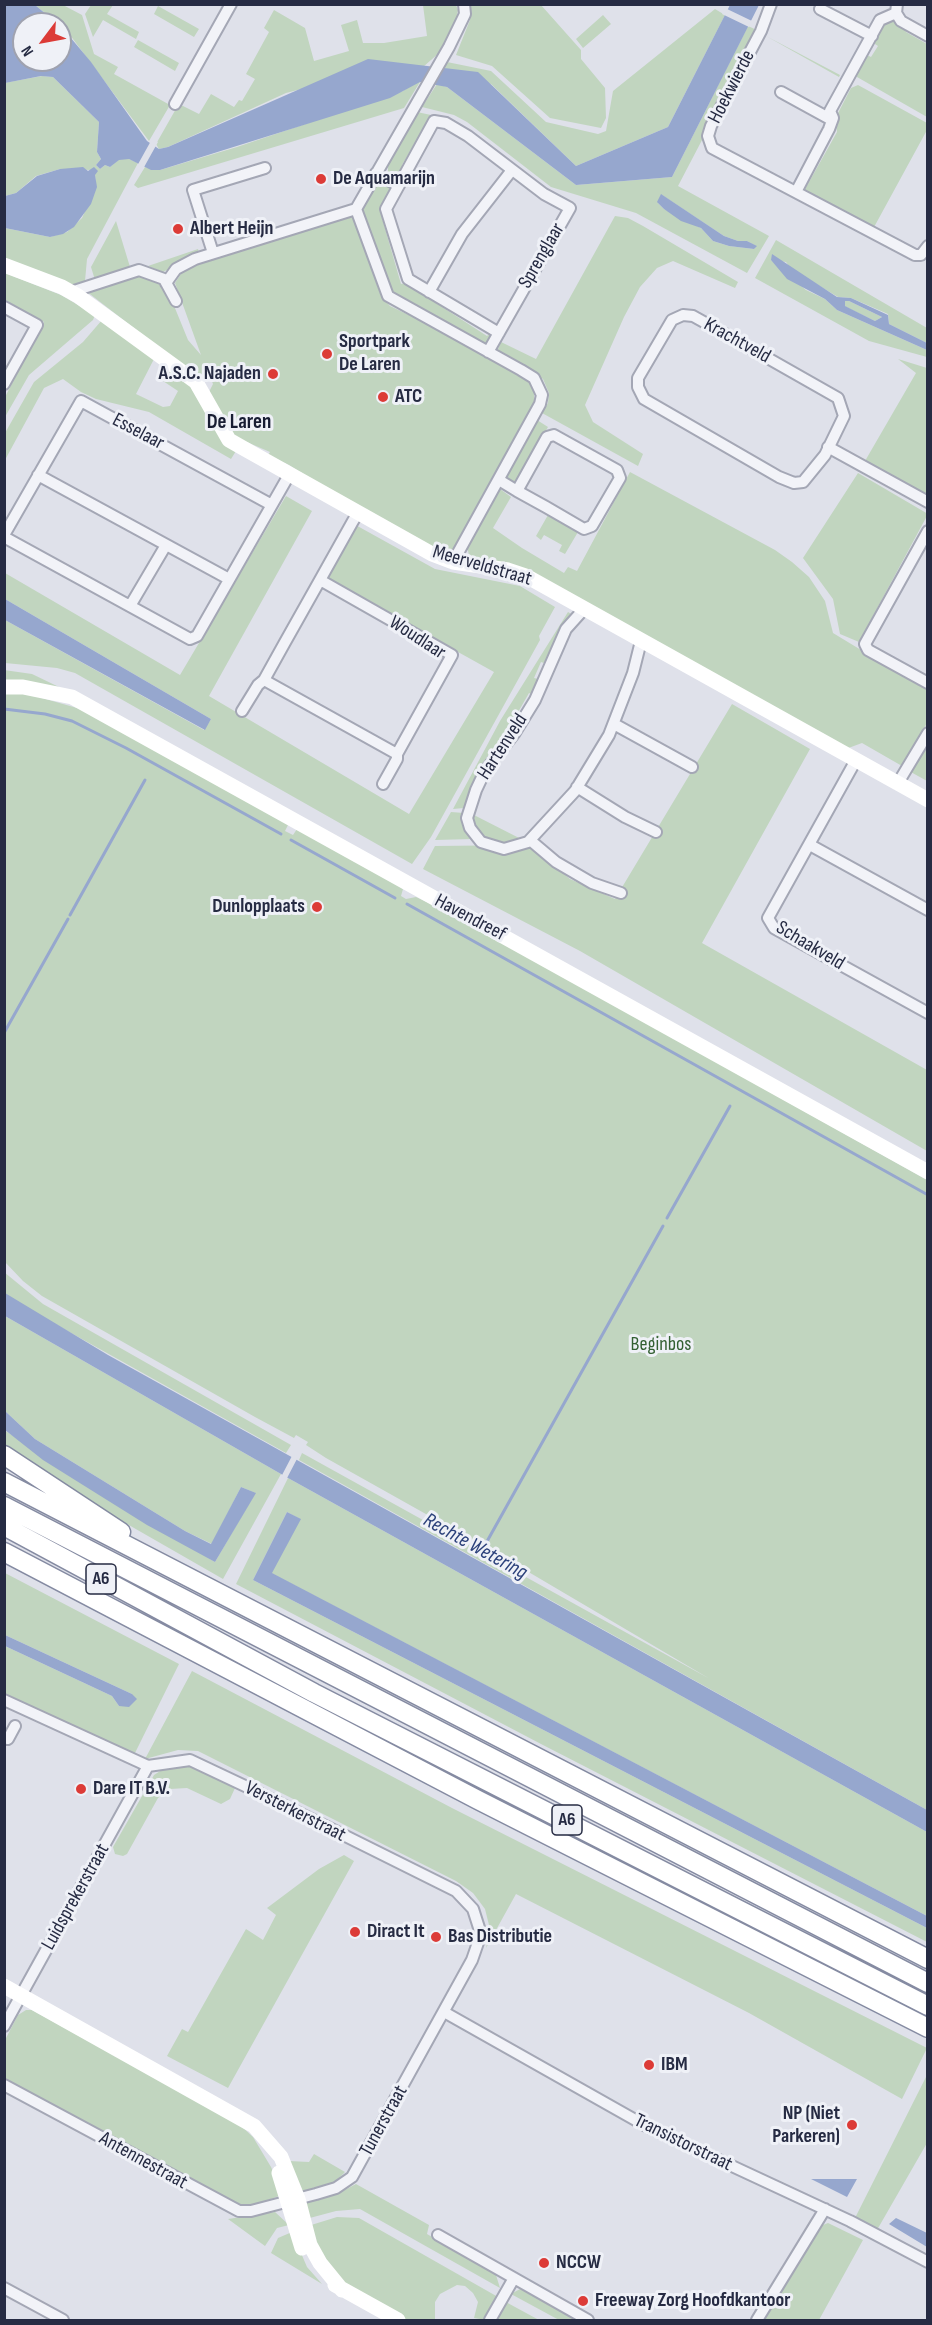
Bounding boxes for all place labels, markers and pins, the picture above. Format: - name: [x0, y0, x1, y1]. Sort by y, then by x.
- place label: De Aquamarijn: [333, 167, 435, 191]
- marker: De Aquamarijn: [314, 172, 328, 186]
- place label: Albert Heijn: [190, 217, 273, 241]
- marker: Albert Heijn: [171, 222, 185, 236]
- place label: Sportpark De Laren: [339, 330, 410, 377]
- marker: Sportpark De Laren: [320, 347, 334, 361]
- place label: A.S.C. Najaden: [158, 362, 261, 386]
- marker: A.S.C. Najaden: [266, 367, 280, 381]
- place label: ATC: [395, 385, 422, 409]
- marker: ATC: [376, 390, 390, 404]
- place label: Dunlopplaats: [212, 895, 305, 919]
- marker: Dunlopplaats: [310, 900, 324, 914]
- place label: Dare IT B.V.: [93, 1777, 170, 1801]
- marker: Dare IT B.V.: [74, 1782, 88, 1796]
- place label: Diract It: [367, 1920, 425, 1944]
- marker: Diract It: [348, 1925, 362, 1939]
- place label: Bas Distributie: [448, 1925, 552, 1949]
- marker: Bas Distributie: [429, 1930, 443, 1944]
- place label: IBM: [661, 2053, 688, 2077]
- marker: IBM: [642, 2058, 656, 2072]
- place label: NP (Niet Parkeren): [772, 2102, 840, 2149]
- marker: NP (Niet Parkeren): [845, 2118, 859, 2132]
- place label: NCCW: [556, 2251, 601, 2275]
- marker: NCCW: [537, 2256, 551, 2270]
- place label: Freeway Zorg Hoofdkantoor: [595, 2289, 790, 2313]
- marker: Freeway Zorg Hoofdkantoor: [576, 2294, 590, 2308]

